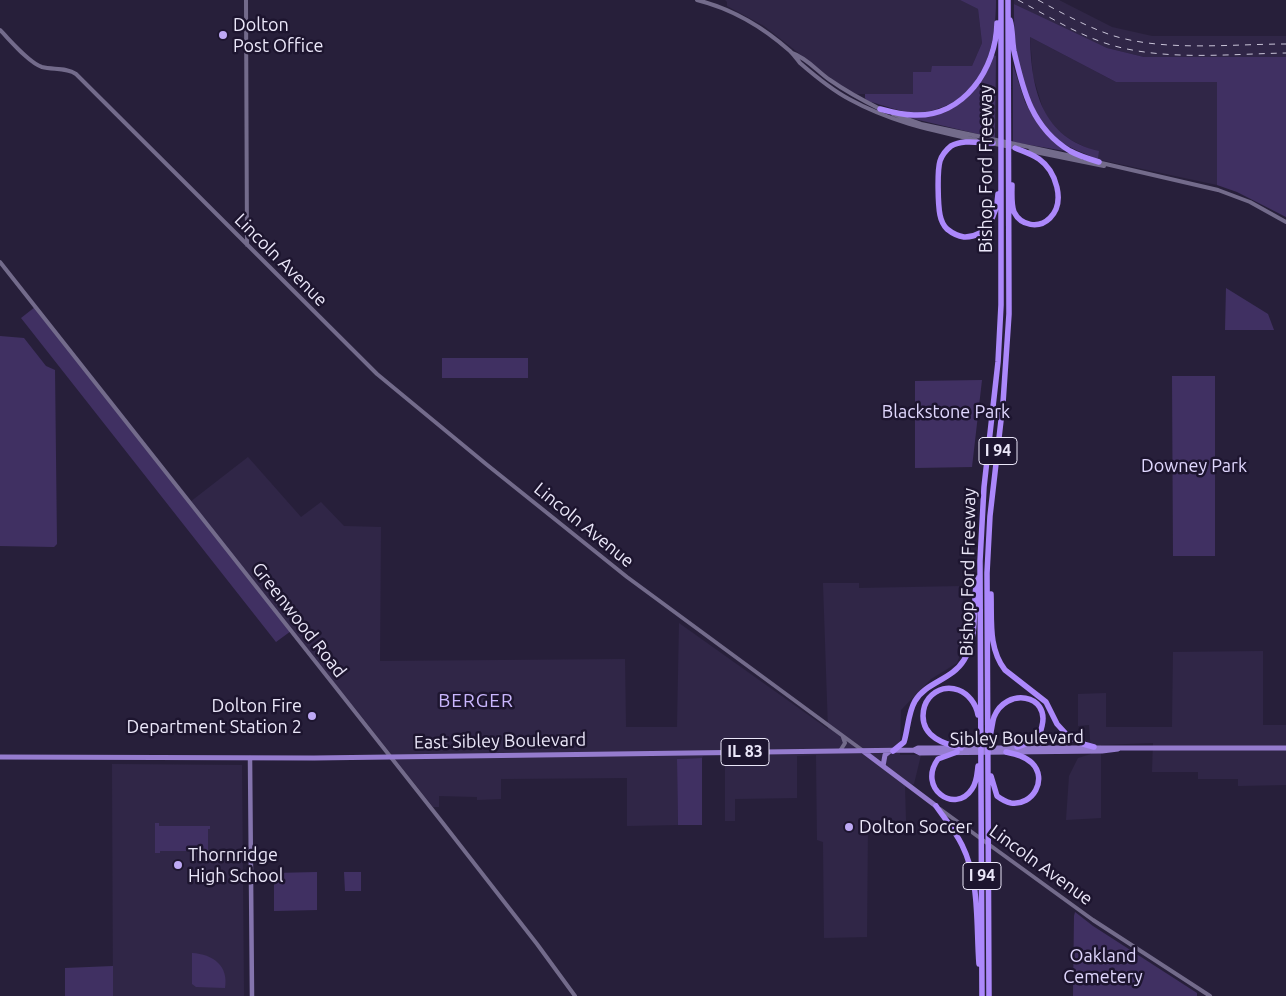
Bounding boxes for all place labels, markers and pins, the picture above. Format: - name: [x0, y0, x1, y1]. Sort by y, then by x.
- place label: Dolton Post Office: [233, 14, 323, 56]
- marker: Dolton Post Office: [217, 29, 229, 41]
- place label: Dolton Fire Department Station 2: [126, 695, 302, 738]
- marker: Dolton Fire Department Station 2: [306, 710, 318, 722]
- place label: Dolton Soccer: [859, 816, 972, 838]
- marker: Dolton Soccer: [843, 821, 855, 833]
- place label: Thornridge High School: [188, 844, 284, 886]
- marker: Thornridge High School: [172, 859, 184, 871]

